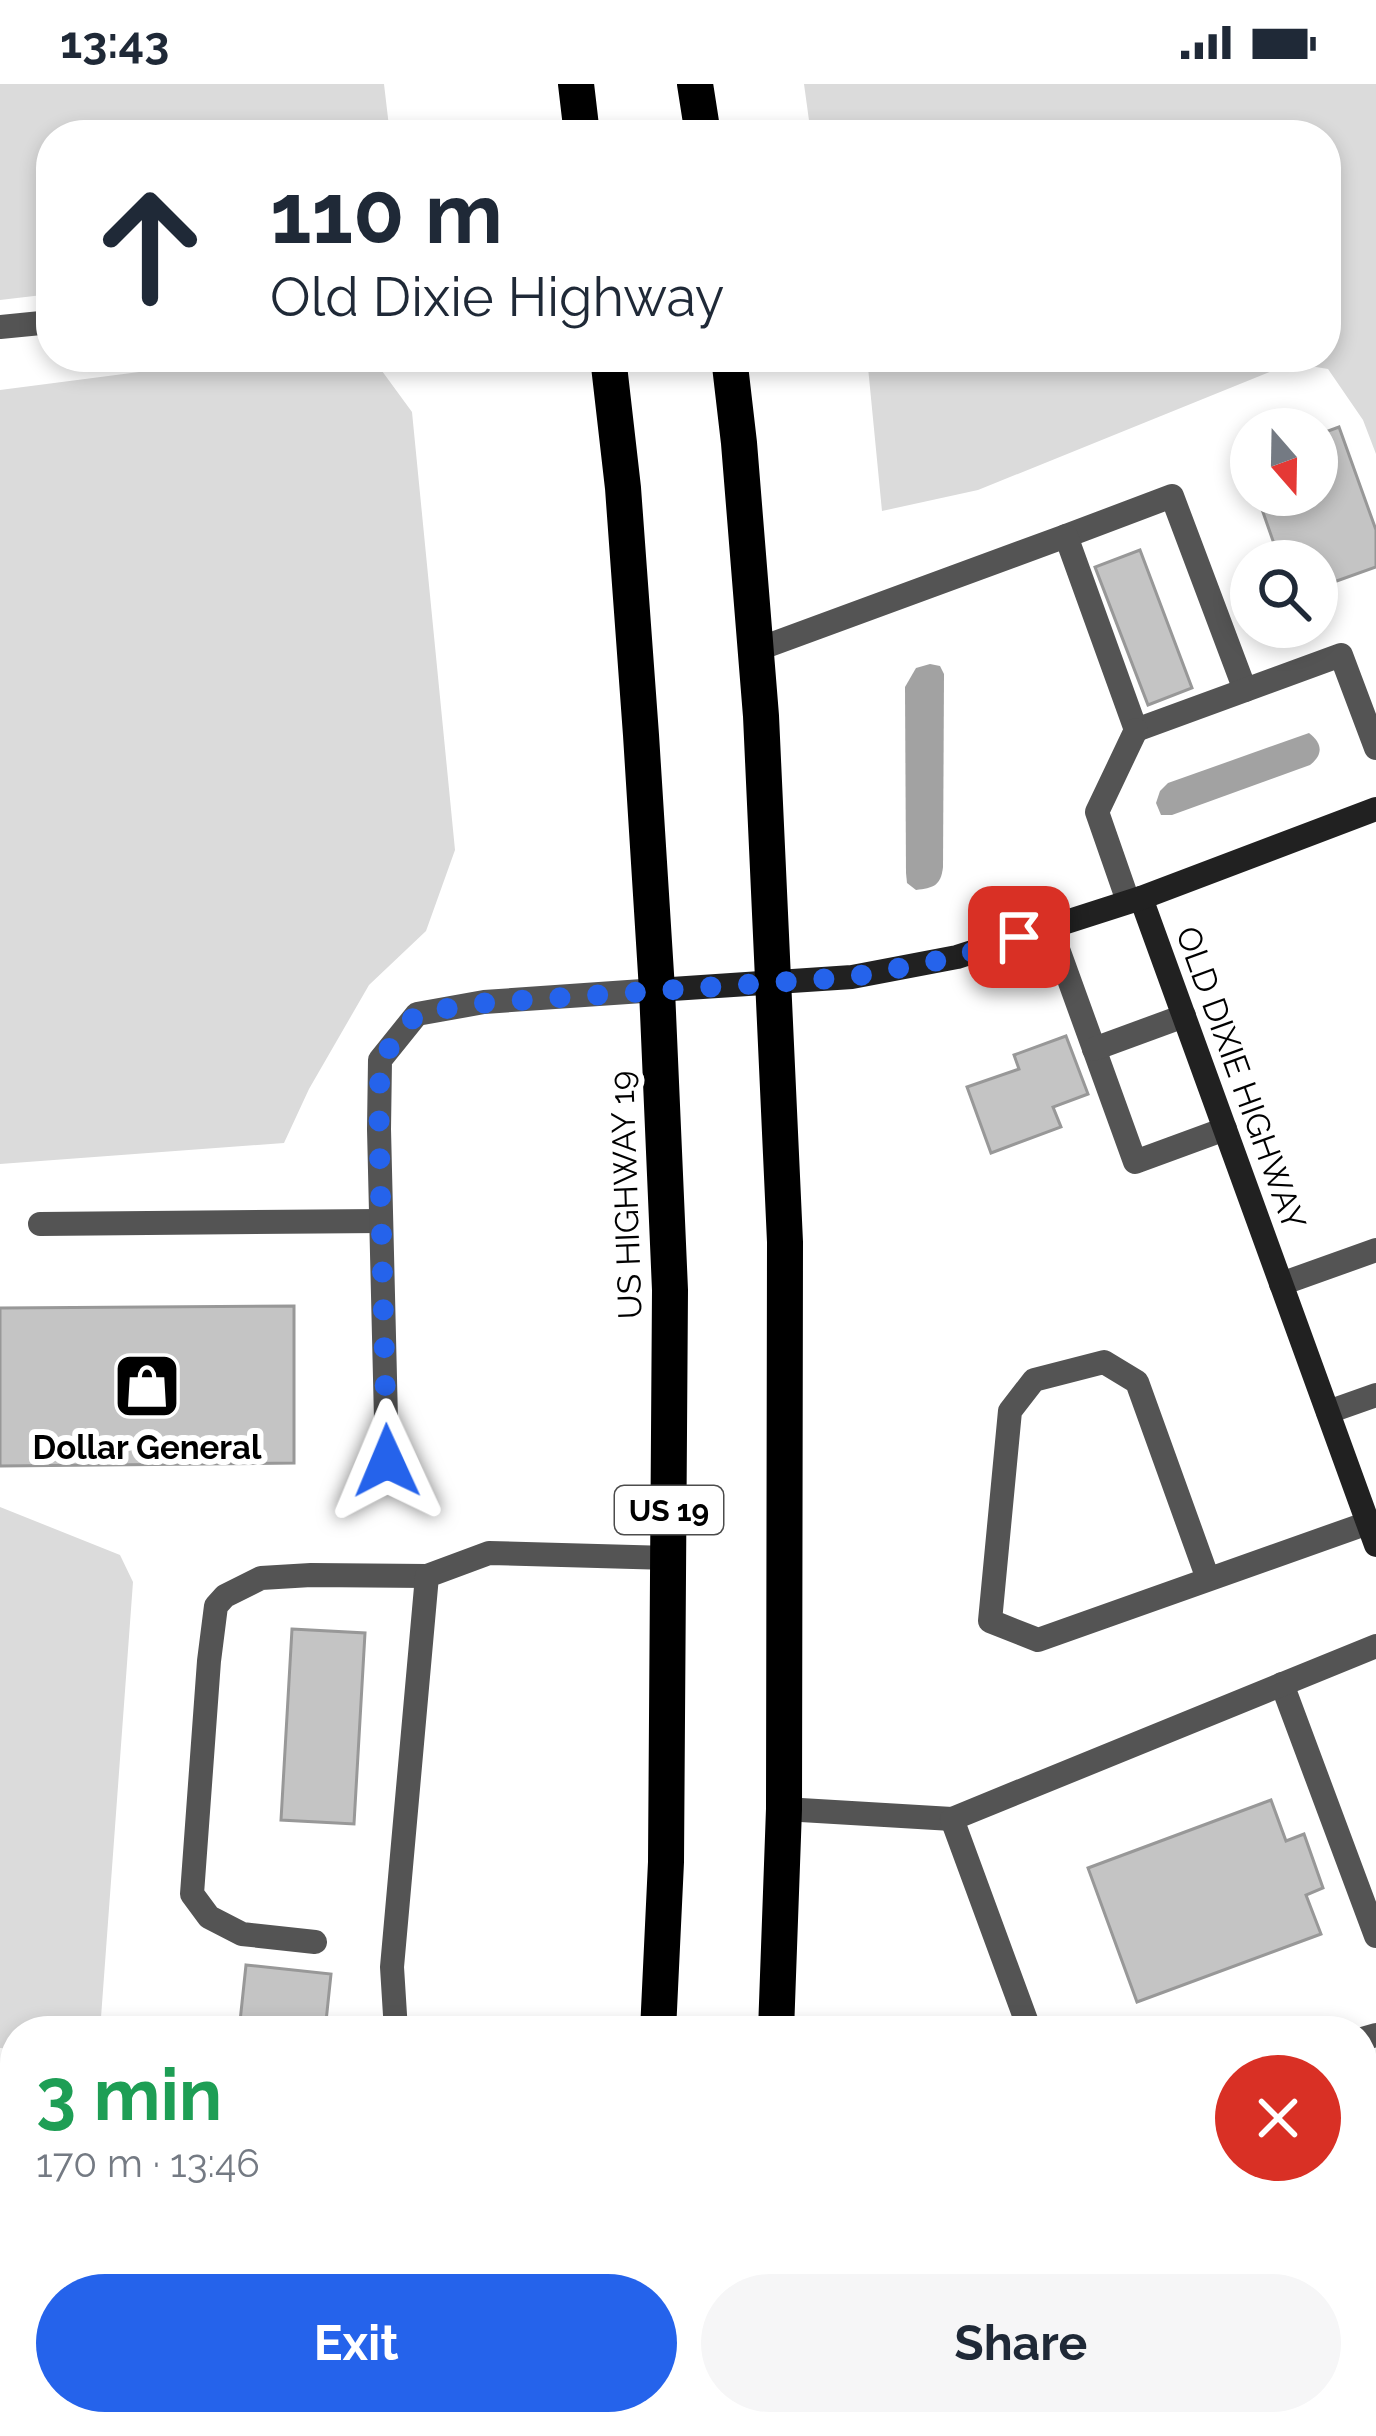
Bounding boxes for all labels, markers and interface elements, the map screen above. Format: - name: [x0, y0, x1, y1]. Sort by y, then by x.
- text: 13:43: [60, 16, 169, 69]
- text: 110 m: [270, 164, 503, 263]
- icon: ahead: [72, 168, 228, 324]
- text: Old Dixie Highway: [270, 265, 724, 329]
- north arrow: [1230, 408, 1338, 516]
- map controls: [1230, 408, 1338, 648]
- button: search: [1230, 540, 1338, 648]
- pin: [968, 886, 1070, 988]
- icon: arrive: [986, 904, 1052, 970]
- street label: OLD DIXIE HIGHWAY: [1168, 921, 1314, 1235]
- street label: US HIGHWAY 19: [602, 1070, 650, 1320]
- shop icon: Dollar General: [112, 1351, 182, 1421]
- position arrow: [324, 1398, 450, 1524]
- place label: Dollar General: [33, 1428, 262, 1467]
- road number: US 19: [615, 1486, 723, 1534]
- text: 3 min: [36, 2052, 222, 2137]
- button: close: [1215, 2055, 1341, 2181]
- text: 170 m · 13:46: [36, 2140, 260, 2186]
- button: Exit: [36, 2274, 677, 2412]
- button: Share: [701, 2274, 1341, 2412]

